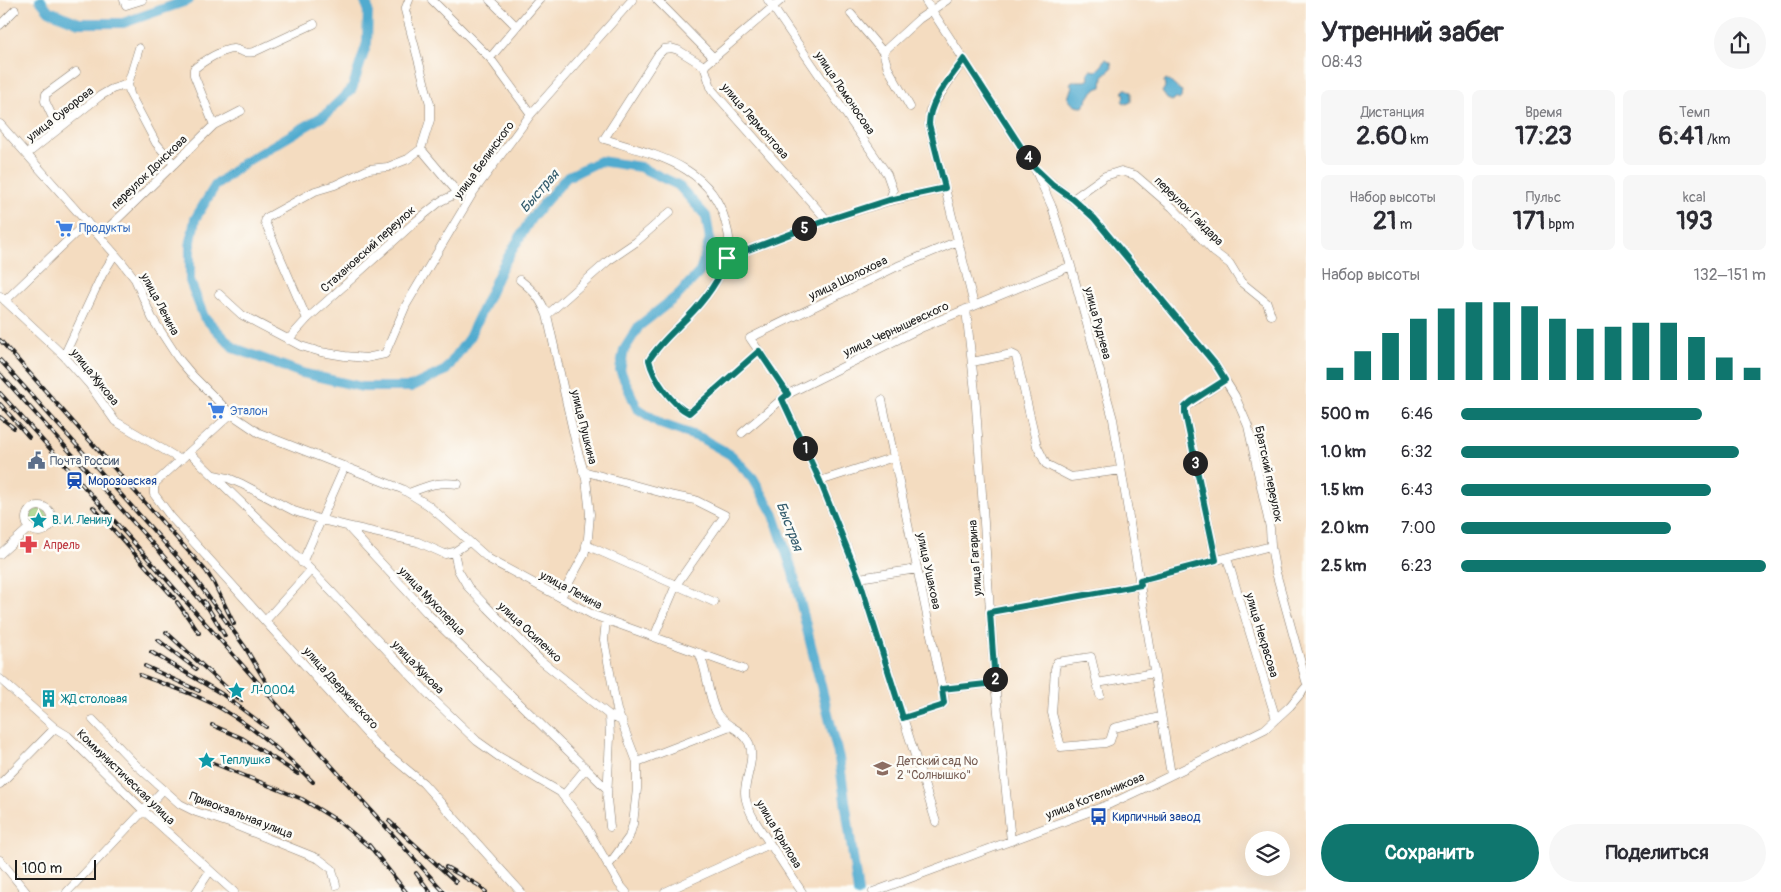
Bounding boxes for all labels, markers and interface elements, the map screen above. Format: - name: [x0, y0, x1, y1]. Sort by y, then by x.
- text: Утренний забег: [1321, 15, 1504, 50]
- button: share: [1714, 17, 1766, 69]
- street label: улица Ломоносова: [811, 48, 878, 138]
- text: 08:43: [1321, 52, 1362, 72]
- street label: улица Лермонтова: [717, 80, 792, 163]
- street label: улица Суворова: [23, 83, 97, 146]
- text: Дистанция: [1361, 104, 1424, 121]
- text: Время: [1525, 104, 1562, 121]
- text: Темп: [1679, 104, 1710, 121]
- street label: улица Белинского: [451, 118, 518, 203]
- text: 2.60: [1356, 121, 1407, 152]
- text: 17:23: [1515, 121, 1572, 152]
- text: 6:41: [1659, 121, 1704, 152]
- text: km: [1407, 131, 1429, 148]
- text: /km: [1704, 131, 1730, 148]
- street label: переулок Донскова: [108, 132, 191, 213]
- pin: 4: [1016, 144, 1040, 170]
- text: 4: [1024, 149, 1033, 166]
- water label: Быстрая: [516, 165, 563, 216]
- street label: переулок Гайдара: [1151, 174, 1227, 249]
- text: Набор высоты: [1349, 189, 1436, 206]
- text: Пульс: [1526, 189, 1561, 206]
- text: kcal: [1683, 189, 1706, 206]
- street label: Стахановский переулок: [318, 203, 419, 296]
- text: 21: [1373, 206, 1397, 237]
- text: 171: [1513, 206, 1545, 237]
- text: 193: [1676, 206, 1713, 237]
- pin: 5: [792, 216, 816, 240]
- text: m: [1397, 216, 1412, 233]
- text: bpm: [1545, 216, 1574, 233]
- supermarket icon: Продукты: [55, 218, 75, 238]
- text: 5: [801, 220, 808, 237]
- place label: Продукты: [79, 221, 131, 236]
- pin: [706, 237, 748, 279]
- icon: arrive: [713, 244, 741, 272]
- street label: улица Шолохова: [806, 253, 890, 304]
- text: Набор высоты: [1321, 265, 1420, 285]
- text: 132–151 m: [1694, 265, 1766, 285]
- street label: улица Ленина: [136, 270, 182, 338]
- street label: улица Руднева: [1080, 284, 1114, 361]
- street label: улица Чернышевского: [840, 298, 952, 361]
- street label: улица Жукова: [66, 345, 122, 409]
- street label: улица Пушкина: [567, 387, 600, 466]
- supermarket icon: Эталон: [206, 401, 226, 421]
- place label: Эталон: [230, 404, 268, 419]
- text: 500 m: [1321, 404, 1369, 424]
- text: 6:46: [1401, 404, 1433, 424]
- street label: Братский переулок: [1251, 425, 1286, 524]
- pin: 1: [792, 436, 818, 460]
- text: 1: [803, 440, 808, 457]
- text: 1.0 km: [1321, 442, 1366, 462]
- text: 6:32: [1401, 442, 1432, 462]
- pin: 3: [1182, 450, 1208, 476]
- public building icon: Почта России: [26, 451, 46, 471]
- place label: Почта России: [50, 454, 120, 469]
- text: 3: [1192, 455, 1199, 472]
- station icon: Морозовская: [64, 471, 84, 491]
- place label: Морозовская: [88, 474, 157, 489]
- text: 1.5 km: [1321, 480, 1364, 500]
- text: 6:43: [1401, 480, 1433, 500]
- water label: Быстрая: [772, 499, 807, 554]
- place icon: В. И. Ленину: [28, 510, 48, 530]
- place label: В. И. Ленину: [52, 513, 112, 528]
- text: 2.0 km: [1321, 518, 1369, 538]
- text: 7:00: [1401, 518, 1436, 538]
- street label: улица Гагарина: [965, 519, 986, 597]
- street label: улица Ушакова: [913, 530, 944, 611]
- pharmacy icon: Апрель: [19, 535, 39, 555]
- place label: Апрель: [43, 538, 80, 553]
- text: 2.5 km: [1321, 556, 1366, 576]
- text: 6:23: [1401, 556, 1432, 576]
- street label: улица Мухоперца: [394, 563, 468, 639]
- street label: улица Ленина: [536, 567, 605, 613]
- street label: улица Некрасова: [1241, 590, 1282, 680]
- street label: улица Осипенко: [494, 598, 565, 666]
- street label: улица Жукова: [388, 637, 447, 698]
- street label: улица Дзержинского: [299, 643, 382, 733]
- pin: 2: [982, 666, 1008, 692]
- text: 2: [992, 671, 999, 688]
- place icon: Л-0004: [227, 680, 247, 700]
- place label: Л-0004: [250, 683, 295, 698]
- building icon: ЖД столовая: [38, 689, 58, 709]
- place label: ЖД столовая: [60, 692, 128, 707]
- street label: Коммунистическая улица: [73, 727, 178, 828]
- place icon: Теплушка: [196, 750, 216, 770]
- place label: Теплушка: [220, 753, 271, 768]
- place label: Детский сад № 2 "Солнышко": [896, 754, 979, 783]
- school or university icon: Детский сад № 2 "Солнышко": [873, 758, 893, 778]
- street label: улица Котельникова: [1043, 770, 1147, 823]
- street label: Привокзальная улица: [187, 789, 295, 842]
- street label: улица Крылова: [752, 797, 805, 871]
- bus stop icon: Кирпичный завод: [1088, 807, 1108, 827]
- place label: Кирпичный завод: [1112, 810, 1201, 825]
- button: Сохранить: [1321, 824, 1539, 882]
- button: Поделиться: [1549, 824, 1766, 882]
- map controls: [1245, 831, 1290, 876]
- button: layers: [1245, 831, 1290, 876]
- scale bar: [15, 857, 96, 880]
- text: 100 m: [22, 860, 62, 877]

